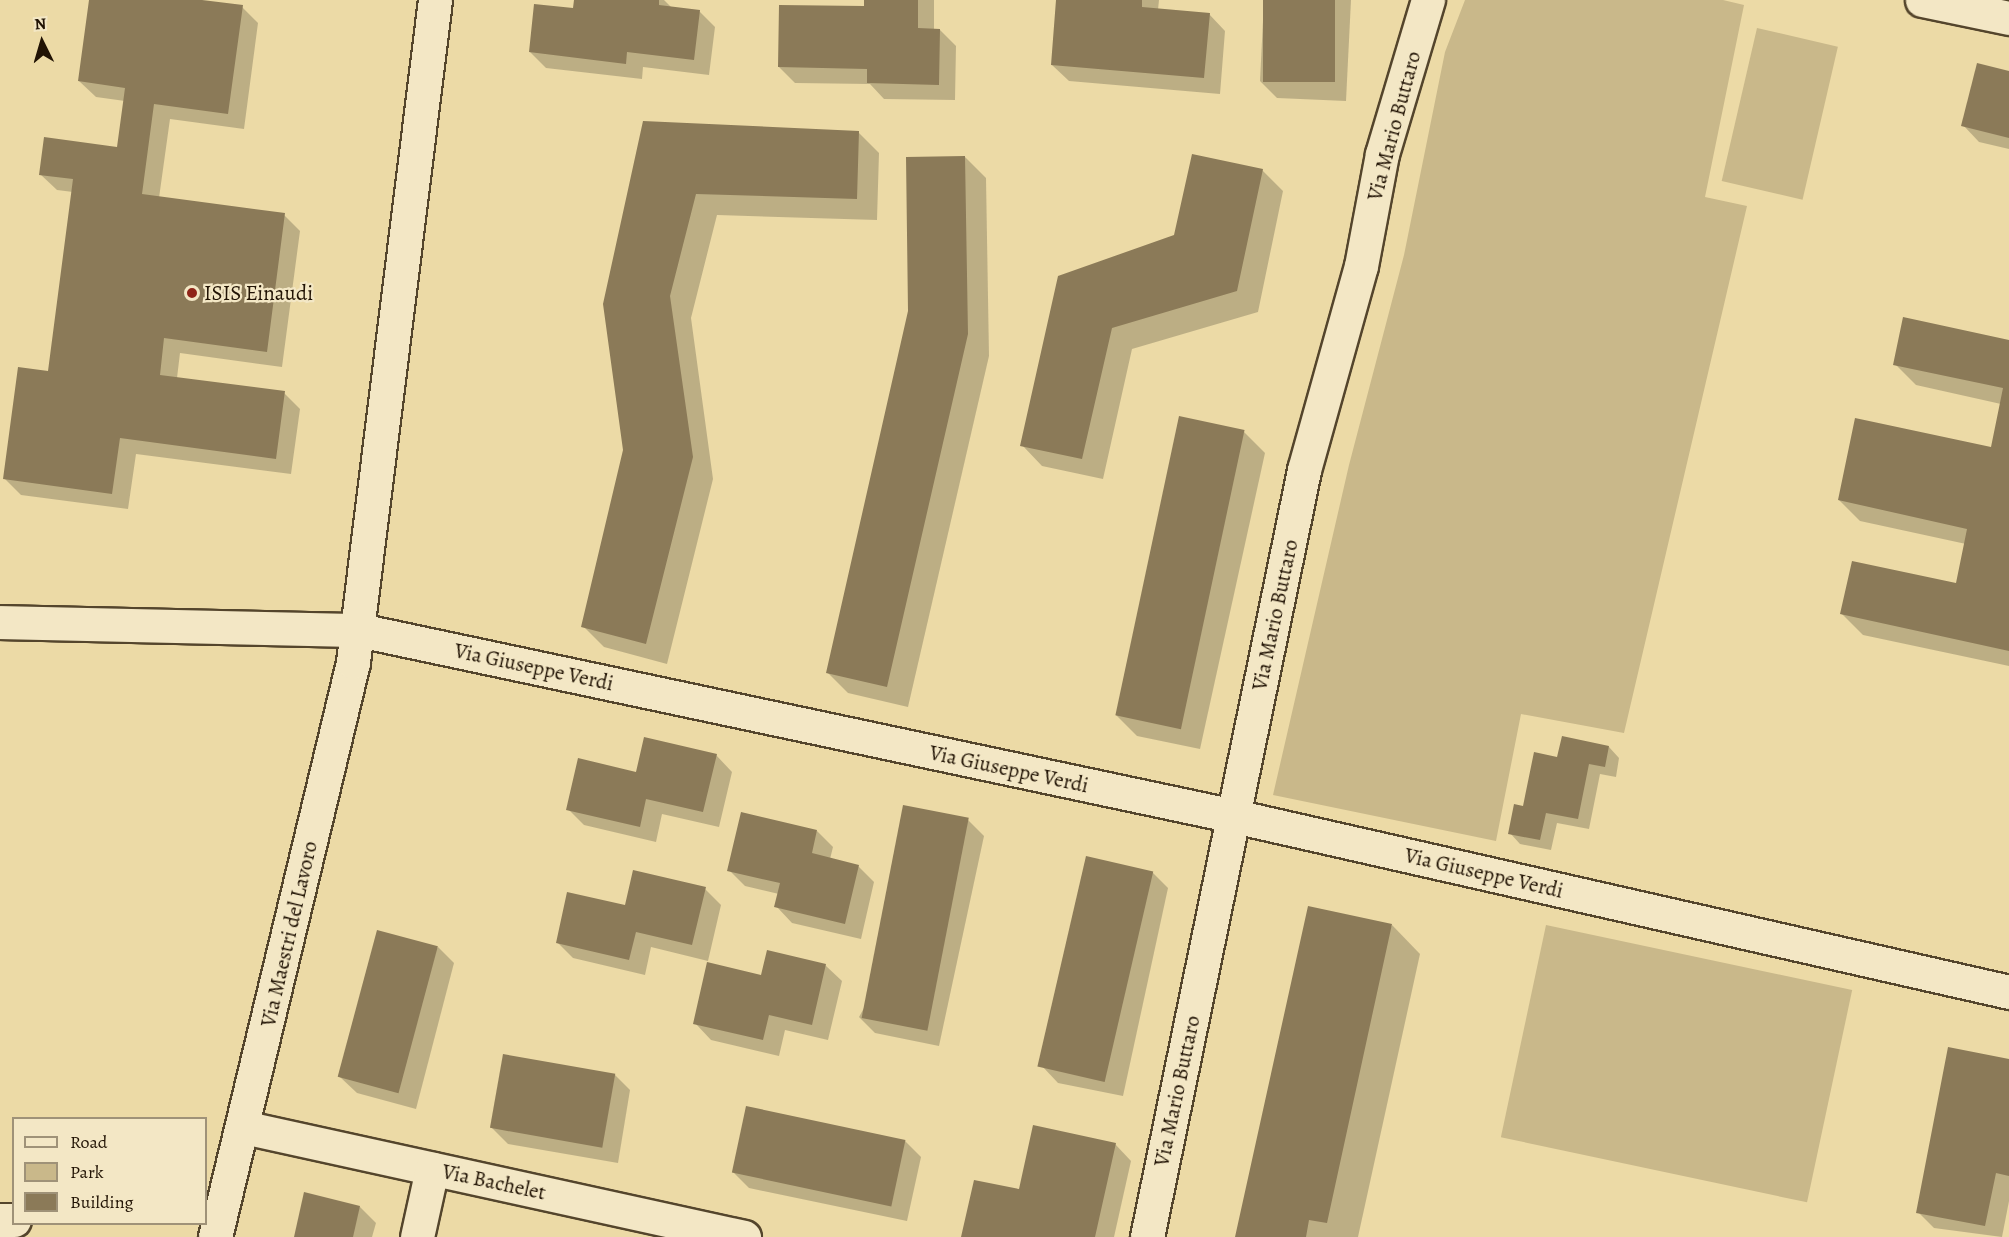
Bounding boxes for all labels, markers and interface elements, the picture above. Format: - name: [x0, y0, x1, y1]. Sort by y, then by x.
- north arrow: [12, 12, 72, 72]
- text: N: [34, 13, 47, 36]
- street label: Via Mario Buttaro: [1362, 49, 1426, 203]
- place label: ISIS Einaudi: [204, 280, 313, 306]
- marker: ISIS Einaudi: [185, 286, 199, 300]
- street label: Via Mario Buttaro: [1247, 537, 1303, 693]
- street label: Via Giuseppe Verdi: [452, 638, 616, 696]
- street label: Via Giuseppe Verdi: [927, 740, 1091, 798]
- street label: Via Maestri del Lavoro: [255, 839, 323, 1029]
- street label: Via Giuseppe Verdi: [1402, 843, 1566, 903]
- street label: Via Mario Buttaro: [1149, 1013, 1205, 1169]
- legend: [12, 1117, 207, 1225]
- text: Road: [70, 1130, 107, 1154]
- street label: Via Bachelet: [440, 1159, 548, 1205]
- text: Park: [70, 1160, 104, 1184]
- text: Building: [70, 1190, 134, 1214]

